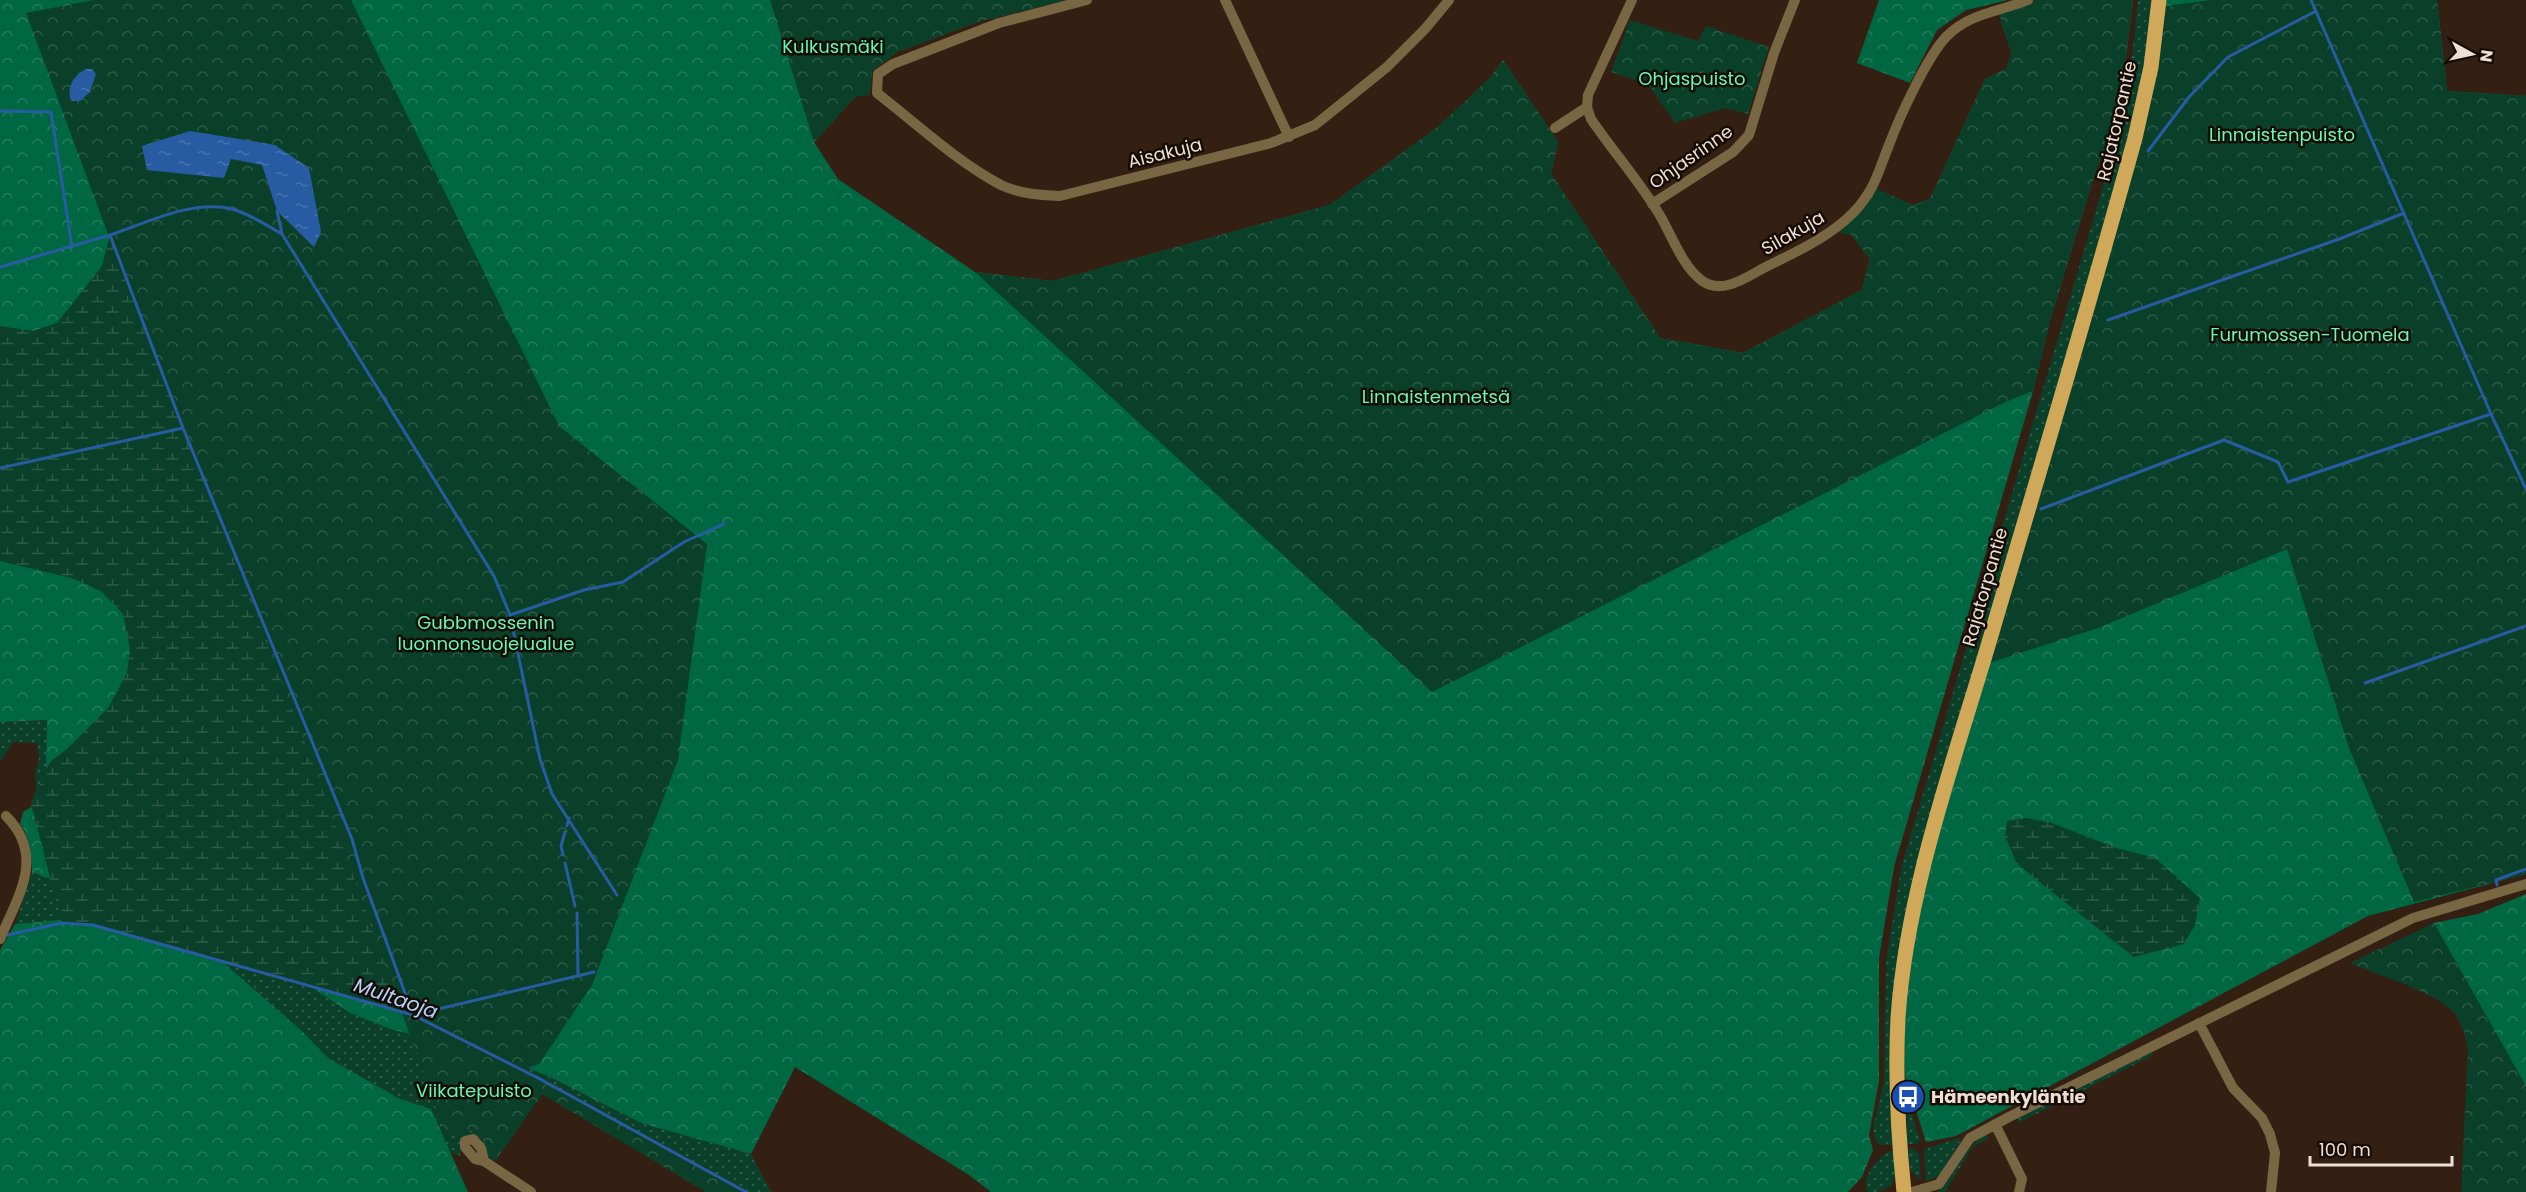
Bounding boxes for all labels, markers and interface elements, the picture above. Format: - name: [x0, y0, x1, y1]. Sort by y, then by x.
- north arrow: [2442, 24, 2502, 84]
- park label: Kulkusmäki: [782, 34, 884, 59]
- text: N: [2474, 48, 2499, 64]
- street label: Rajatorpantie: [2091, 58, 2142, 183]
- park label: Ohjaspuisto: [1638, 66, 1746, 91]
- street label: Ohjasrinne: [1644, 119, 1738, 195]
- park label: Linnaistenpuisto: [2209, 122, 2355, 147]
- street label: Aisakuja: [1125, 131, 1205, 174]
- street label: Silakuja: [1757, 204, 1829, 261]
- park label: Furumossen-Tuomela: [2210, 322, 2410, 347]
- park label: Linnaistenmetsä: [1362, 384, 1510, 409]
- street label: Rajatorpantie: [1956, 525, 2013, 649]
- park label: Gubbmossenin luonnonsuojelualue: [398, 610, 574, 656]
- water label: Multaoja: [350, 971, 442, 1025]
- park label: Viikatepuisto: [416, 1078, 532, 1103]
- bus stop icon: Hämeenkyläntie: [1890, 1079, 1926, 1115]
- place label: Hämeenkyläntie: [1931, 1084, 2086, 1109]
- scale bar: [2310, 1129, 2452, 1167]
- text: 100 m: [2319, 1137, 2371, 1162]

